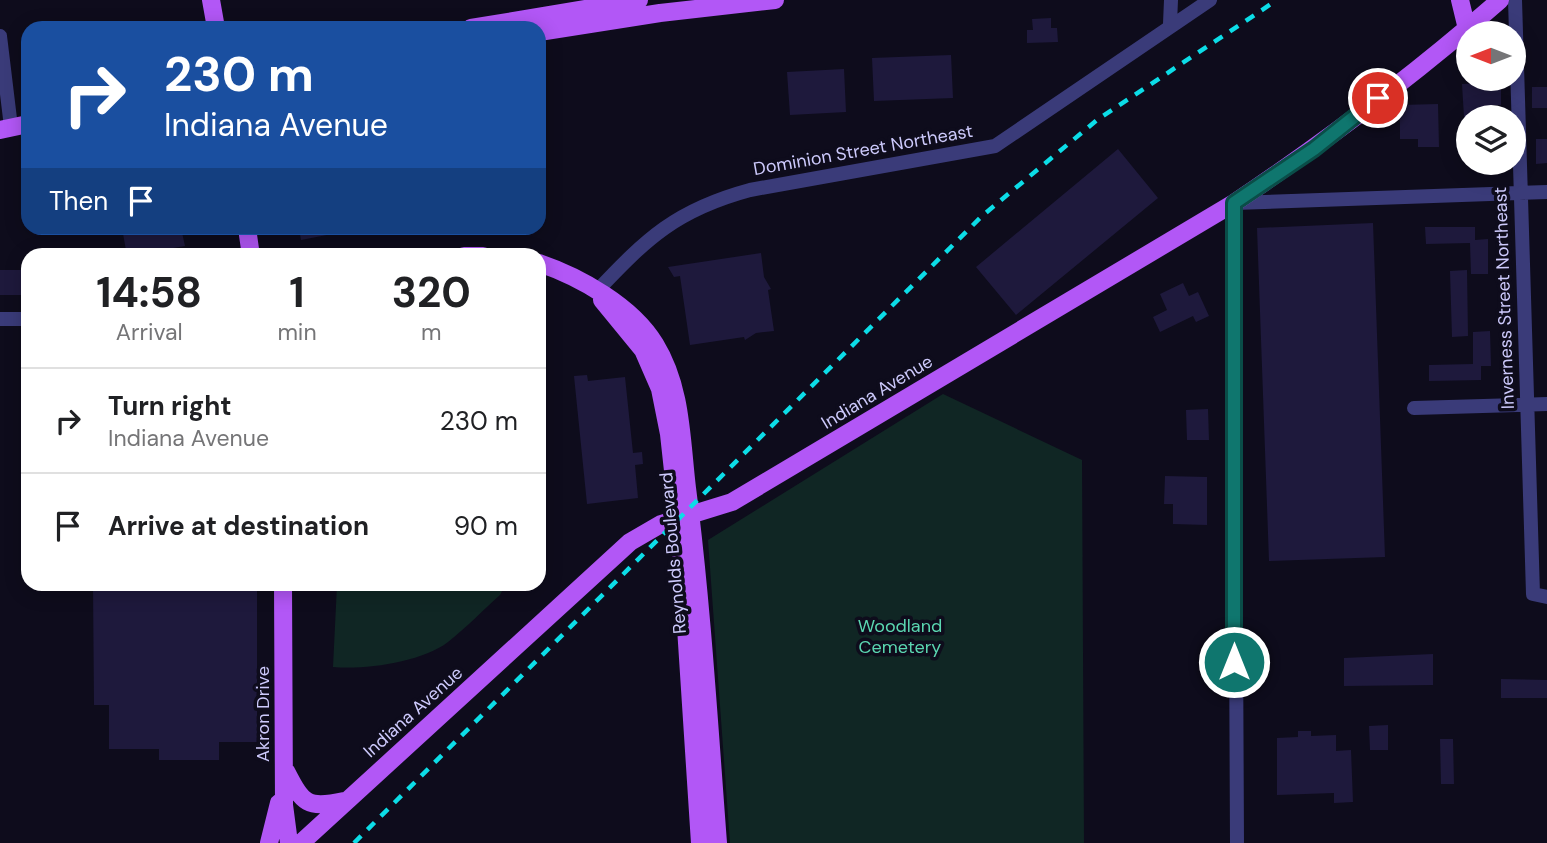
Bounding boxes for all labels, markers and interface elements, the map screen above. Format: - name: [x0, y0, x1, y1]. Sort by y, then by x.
- north arrow: [1456, 21, 1526, 91]
- map controls: [1456, 21, 1526, 175]
- text: 230 m: [164, 42, 314, 106]
- icon: right: [49, 49, 140, 140]
- pin: [1348, 68, 1408, 128]
- icon: arrive: [1359, 79, 1397, 117]
- text: Indiana Avenue: [164, 104, 388, 146]
- button: layers: [1456, 105, 1526, 175]
- street label: Dominion Street Northeast: [751, 119, 975, 181]
- icon: arrive: [122, 182, 160, 220]
- text: Then: [49, 184, 108, 218]
- street label: Inverness Street Northeast: [1488, 186, 1520, 410]
- text: 14:58: [96, 265, 202, 320]
- text: 1: [289, 265, 305, 320]
- text: 320: [392, 265, 471, 320]
- text: Arrival: [116, 317, 183, 347]
- text: min: [277, 317, 317, 347]
- text: m: [421, 317, 442, 347]
- street label: Indiana Avenue: [817, 349, 937, 435]
- text: Turn right: [108, 389, 232, 423]
- icon: right: [49, 402, 87, 440]
- text: 230 m: [440, 404, 518, 438]
- text: Indiana Avenue: [108, 423, 269, 453]
- street label: Reynolds Boulevard: [654, 471, 692, 635]
- icon: arrive: [49, 507, 87, 545]
- text: Arrive at destination: [108, 509, 369, 543]
- text: 90 m: [454, 509, 518, 543]
- park label: Woodland Cemetery: [858, 614, 942, 659]
- position arrow: [1197, 625, 1271, 699]
- street label: Indiana Avenue: [358, 661, 468, 763]
- street label: Akron Drive: [251, 666, 275, 762]

